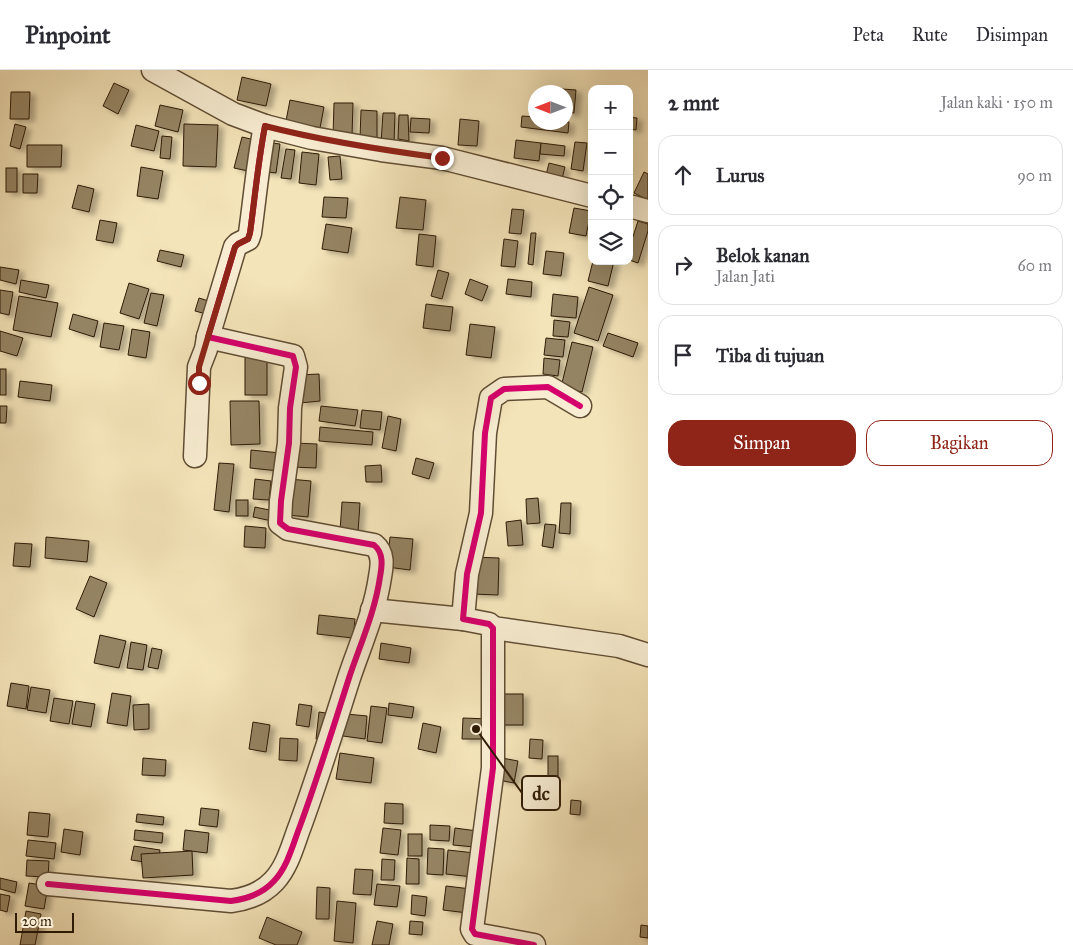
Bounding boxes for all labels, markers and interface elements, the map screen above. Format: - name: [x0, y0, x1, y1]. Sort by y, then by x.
- text: Pinpoint: [25, 20, 111, 50]
- text: Peta: [853, 24, 884, 46]
- text: Rute: [912, 24, 948, 46]
- text: Disimpan: [976, 24, 1048, 46]
- north arrow: [528, 85, 573, 130]
- map controls: [588, 85, 633, 265]
- button: +: [588, 85, 633, 130]
- text: 2 mnt: [668, 90, 719, 116]
- text: Jalan kaki · 150 m: [941, 93, 1053, 112]
- button: −: [588, 130, 633, 175]
- route end: [431, 147, 454, 170]
- icon: ahead: [669, 161, 697, 189]
- text: Lurus: [716, 164, 764, 187]
- text: 90 m: [1017, 166, 1052, 185]
- button: locate: [588, 175, 633, 220]
- button: layers: [588, 220, 633, 265]
- text: Belok kanan: [716, 244, 810, 267]
- icon: right: [669, 251, 697, 279]
- text: 60 m: [1018, 256, 1052, 275]
- text: Jalan Jati: [716, 267, 775, 286]
- icon: arrive: [669, 341, 697, 369]
- text: Tiba di tujuan: [716, 344, 824, 367]
- route start: [188, 372, 211, 395]
- button: Simpan: [668, 420, 856, 466]
- button: Bagikan: [866, 420, 1053, 466]
- callout: dc: [522, 776, 560, 810]
- text: dc: [532, 782, 550, 805]
- scale bar: [15, 910, 74, 933]
- text: 20 m: [22, 913, 52, 930]

